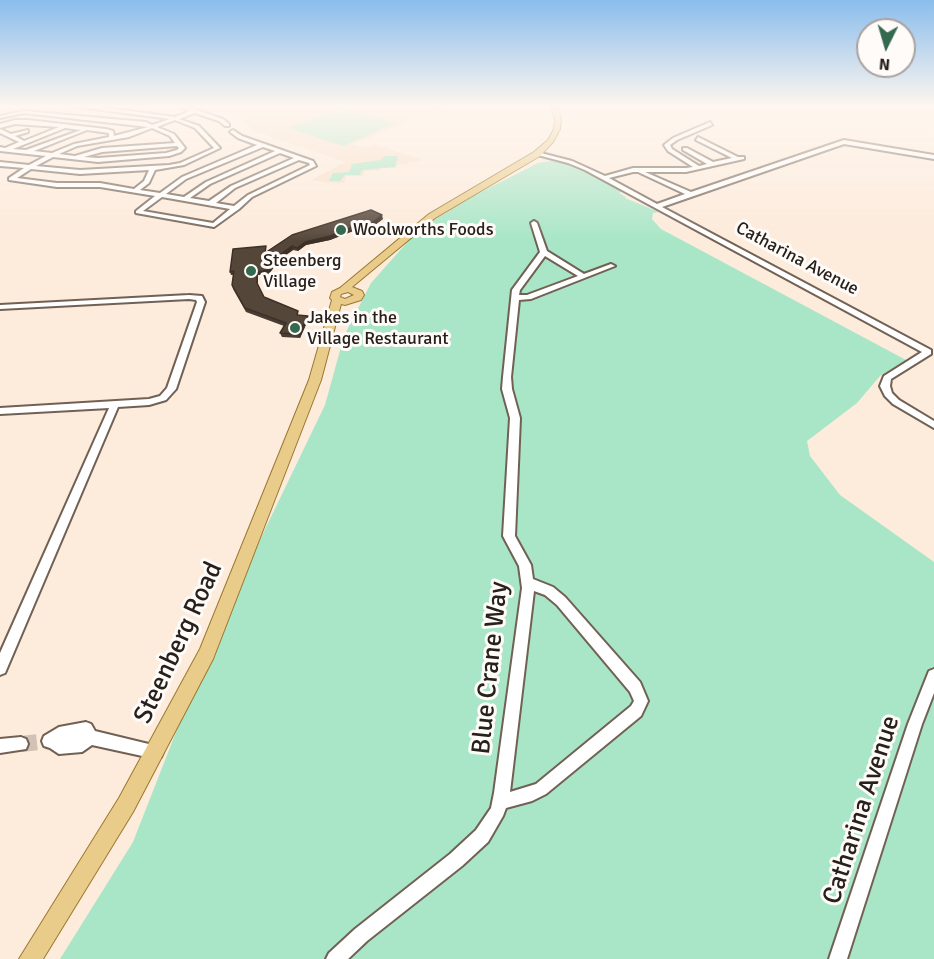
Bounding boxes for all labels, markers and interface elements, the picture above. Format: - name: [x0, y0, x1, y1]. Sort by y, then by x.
- north arrow: [856, 18, 916, 78]
- text: N: [878, 53, 891, 74]
- street label: Catharina Avenue: [732, 218, 862, 300]
- place label: Woolworths Foods: [353, 219, 494, 241]
- marker: Woolworths Foods: [334, 223, 348, 237]
- place label: Steenberg Village: [263, 250, 341, 292]
- marker: Steenberg Village: [244, 264, 258, 278]
- place label: Jakes in the Village Restaurant: [307, 307, 449, 350]
- marker: Jakes in the Village Restaurant: [288, 321, 302, 335]
- street label: Steenberg Road: [128, 557, 230, 729]
- street label: Blue Crane Way: [466, 580, 516, 756]
- street label: Catharina Avenue: [817, 712, 907, 908]

